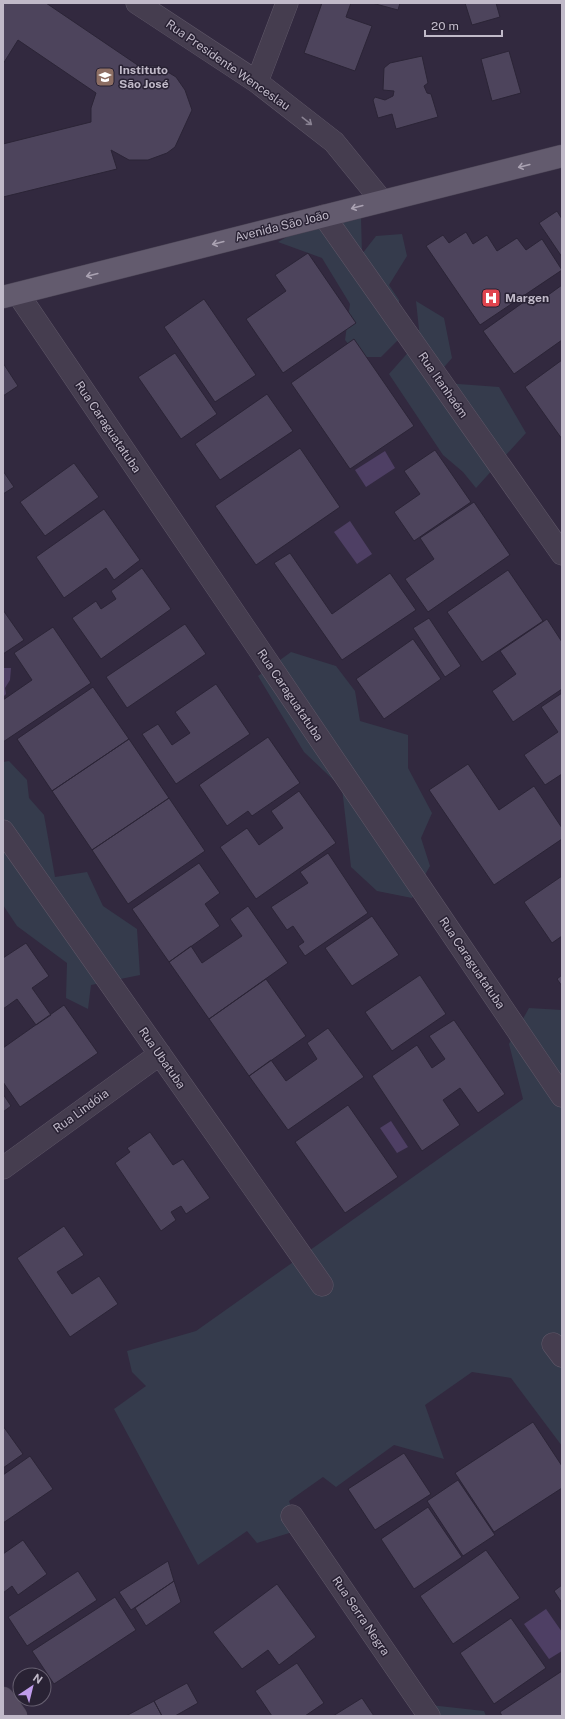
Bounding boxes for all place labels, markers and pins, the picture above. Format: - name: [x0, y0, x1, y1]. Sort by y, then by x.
- place label: Instituto São José: [119, 63, 169, 91]
- school or university icon: Instituto São José: [94, 66, 116, 88]
- hospital icon: Margen: [480, 287, 502, 309]
- place label: Margen: [505, 291, 549, 305]

